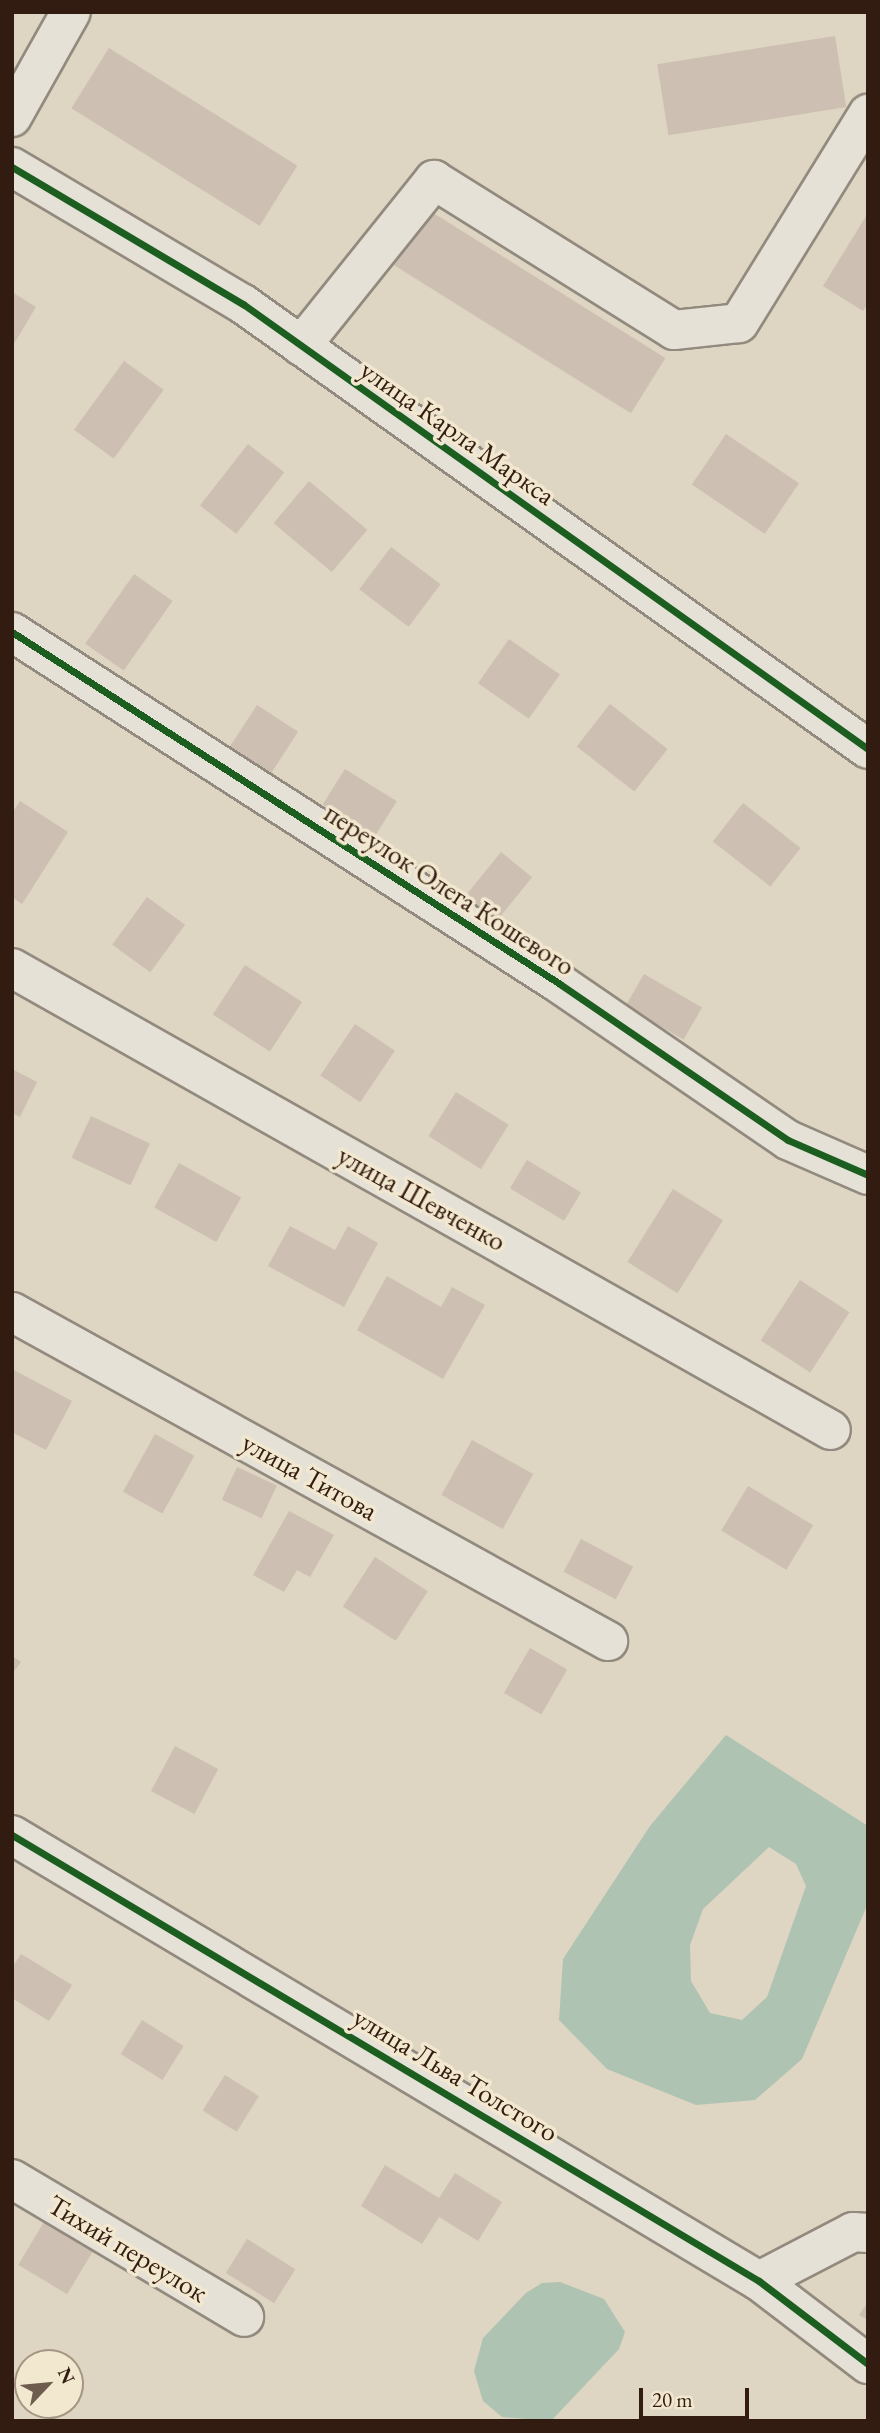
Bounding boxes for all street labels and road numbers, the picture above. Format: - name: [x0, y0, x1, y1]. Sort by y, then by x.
- street label: улица Карла Маркса: [354, 352, 562, 512]
- street label: переулок Олега Кошевого: [319, 795, 581, 983]
- street label: улица Шевченко: [332, 1138, 512, 1258]
- street label: улица Титова: [236, 1425, 384, 1527]
- street label: улица Льва Толстого: [347, 1999, 565, 2149]
- street label: Тихий переулок: [42, 2187, 214, 2309]

